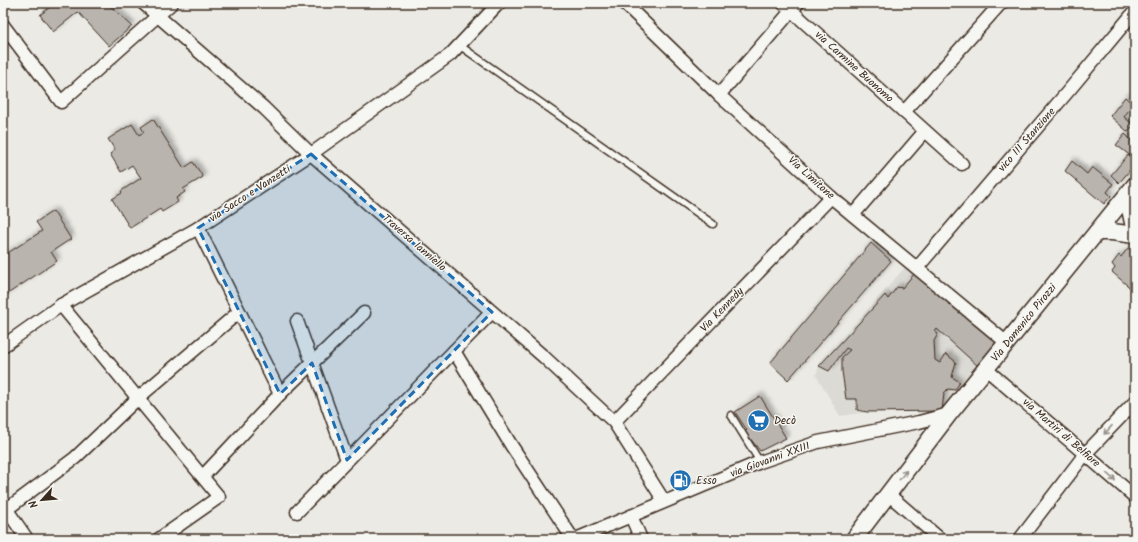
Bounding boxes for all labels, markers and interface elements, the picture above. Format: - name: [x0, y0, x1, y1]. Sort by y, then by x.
- street label: via Carmine Buonomo: [811, 27, 897, 107]
- street label: vico III Stanzione: [994, 104, 1060, 176]
- street label: Via Limitone: [783, 152, 839, 204]
- street label: via Sacco e Vanzetti: [206, 161, 295, 227]
- street label: Traversa Ianniello: [378, 210, 450, 276]
- street label: Via Domenico Pirozzi: [987, 280, 1061, 366]
- street label: Via Kennedy: [696, 283, 749, 337]
- street label: via Martiri di Belfiore: [1018, 394, 1104, 472]
- supermarket icon: Decò: [745, 408, 771, 434]
- place label: Decò: [774, 412, 796, 430]
- one-way arrow: [1103, 425, 1113, 435]
- street label: via Giovanni XXIII: [728, 437, 812, 483]
- fuel station icon: Esso: [668, 468, 694, 494]
- one-way arrow: [899, 469, 907, 480]
- place label: Esso: [696, 472, 717, 490]
- one-way arrow: [1106, 472, 1116, 481]
- north arrow: [22, 480, 62, 520]
- text: N: [24, 497, 44, 511]

